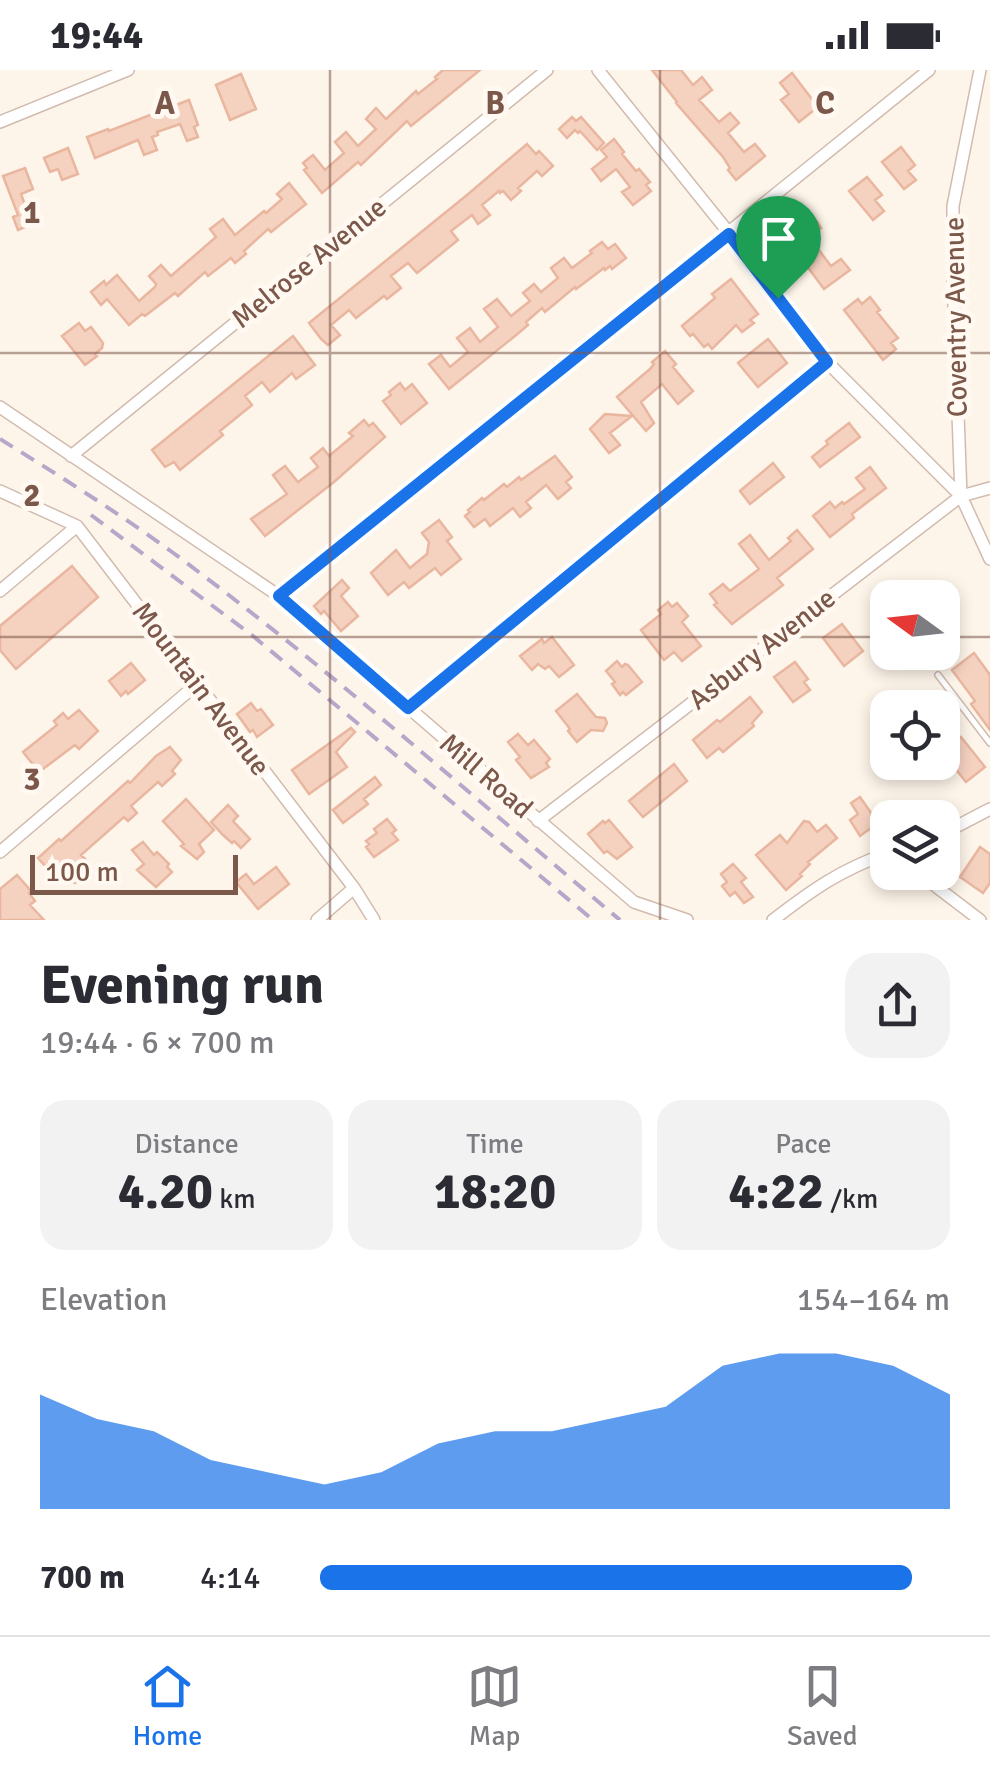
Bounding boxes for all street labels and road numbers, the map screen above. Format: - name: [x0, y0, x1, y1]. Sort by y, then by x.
- street label: Melrose Avenue: [225, 190, 393, 336]
- street label: Coventry Avenue: [937, 217, 975, 417]
- street label: Asbury Avenue: [682, 581, 842, 717]
- street label: Mountain Avenue: [125, 596, 277, 782]
- street label: Mill Road: [432, 726, 540, 826]

